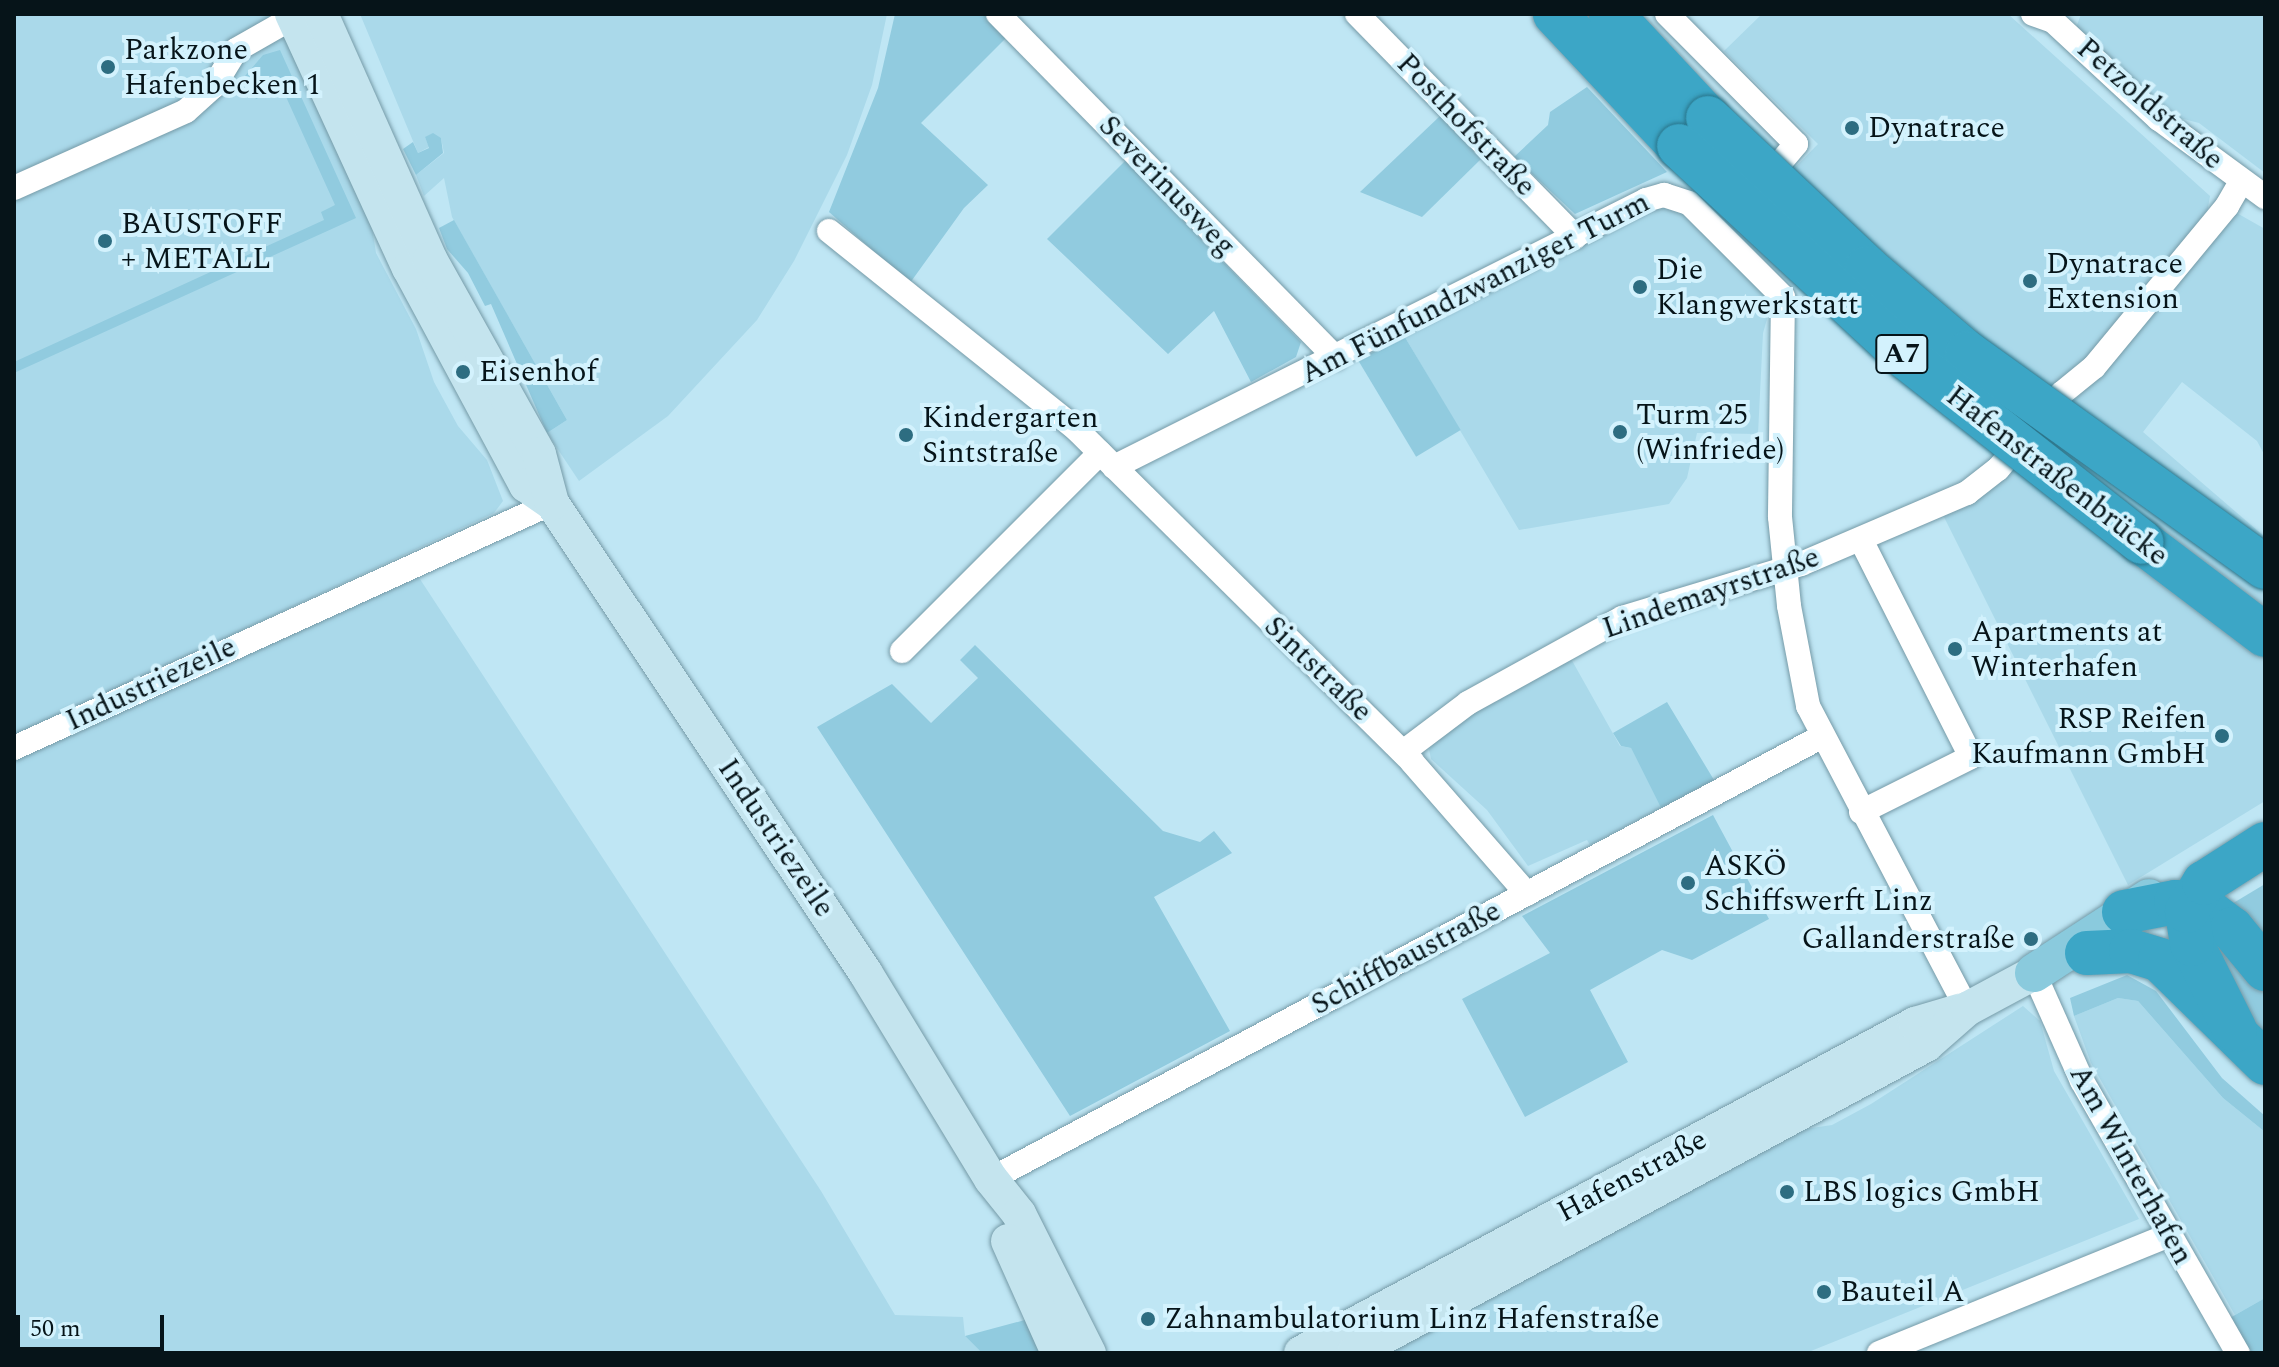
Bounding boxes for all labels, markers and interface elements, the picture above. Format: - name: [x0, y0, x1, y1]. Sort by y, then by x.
- street label: Petzoldstraße: [2069, 30, 2231, 178]
- place label: Parkzone Hafenbecken 1: [124, 32, 321, 102]
- street label: Posthofstraße: [1389, 46, 1543, 204]
- marker: Parkzone Hafenbecken 1: [99, 58, 117, 76]
- street label: Severinusweg: [1091, 108, 1243, 264]
- place label: Dynatrace: [1868, 110, 2005, 146]
- marker: Dynatrace: [1843, 119, 1861, 137]
- street label: Am Fünfundzwanziger Turm: [1295, 184, 1655, 392]
- place label: BAUSTOFF + METALL: [121, 206, 283, 276]
- marker: BAUSTOFF + METALL: [96, 232, 114, 250]
- place label: Dynatrace Extension: [2046, 246, 2183, 316]
- place label: Die Klangwerkstatt: [1656, 252, 1858, 322]
- marker: Dynatrace Extension: [2021, 272, 2039, 290]
- marker: Die Klangwerkstatt: [1631, 278, 1649, 296]
- road number: A7: [1874, 330, 1930, 378]
- place label: Eisenhof: [479, 354, 597, 390]
- marker: Eisenhof: [454, 363, 472, 381]
- street label: Hafenstraßenbrücke: [1939, 378, 2175, 574]
- place label: Turm 25 (Winfriede): [1636, 397, 1784, 468]
- place label: Kindergarten Sintstraße: [922, 400, 1099, 470]
- marker: Turm 25 (Winfriede): [1611, 423, 1629, 441]
- marker: Kindergarten Sintstraße: [897, 426, 915, 444]
- street label: Lindemayrstraße: [1598, 539, 1824, 647]
- street label: Sintstraße: [1256, 609, 1380, 729]
- place label: Apartments at Winterhafen: [1971, 614, 2162, 684]
- street label: Industriezeile: [60, 629, 242, 739]
- marker: Apartments at Winterhafen: [1946, 640, 1964, 658]
- place label: RSP Reifen Kaufmann GmbH: [1971, 701, 2206, 772]
- marker: RSP Reifen Kaufmann GmbH: [2213, 727, 2231, 745]
- street label: Industriezeile: [710, 752, 842, 924]
- place label: ASKÖ Schiffswerft Linz: [1704, 848, 1933, 918]
- marker: ASKÖ Schiffswerft Linz: [1679, 874, 1697, 892]
- street label: Schiffbaustraße: [1305, 893, 1507, 1023]
- place label: Gallanderstraße: [1801, 921, 2015, 957]
- marker: Gallanderstraße: [2022, 930, 2040, 948]
- street label: Am Winterhafen: [2061, 1059, 2201, 1271]
- street label: Hafenstraße: [1551, 1122, 1713, 1230]
- place label: LBS logics GmbH: [1803, 1174, 2040, 1210]
- marker: LBS logics GmbH: [1778, 1183, 1796, 1201]
- place label: Bauteil A: [1840, 1274, 1965, 1310]
- marker: Bauteil A: [1815, 1283, 1833, 1301]
- scale bar: [20, 1299, 168, 1349]
- place label: Zahnambulatorium Linz Hafenstraße: [1164, 1301, 1660, 1337]
- marker: Zahnambulatorium Linz Hafenstraße: [1139, 1310, 1157, 1328]
- text: 50 m: [30, 1311, 81, 1347]

